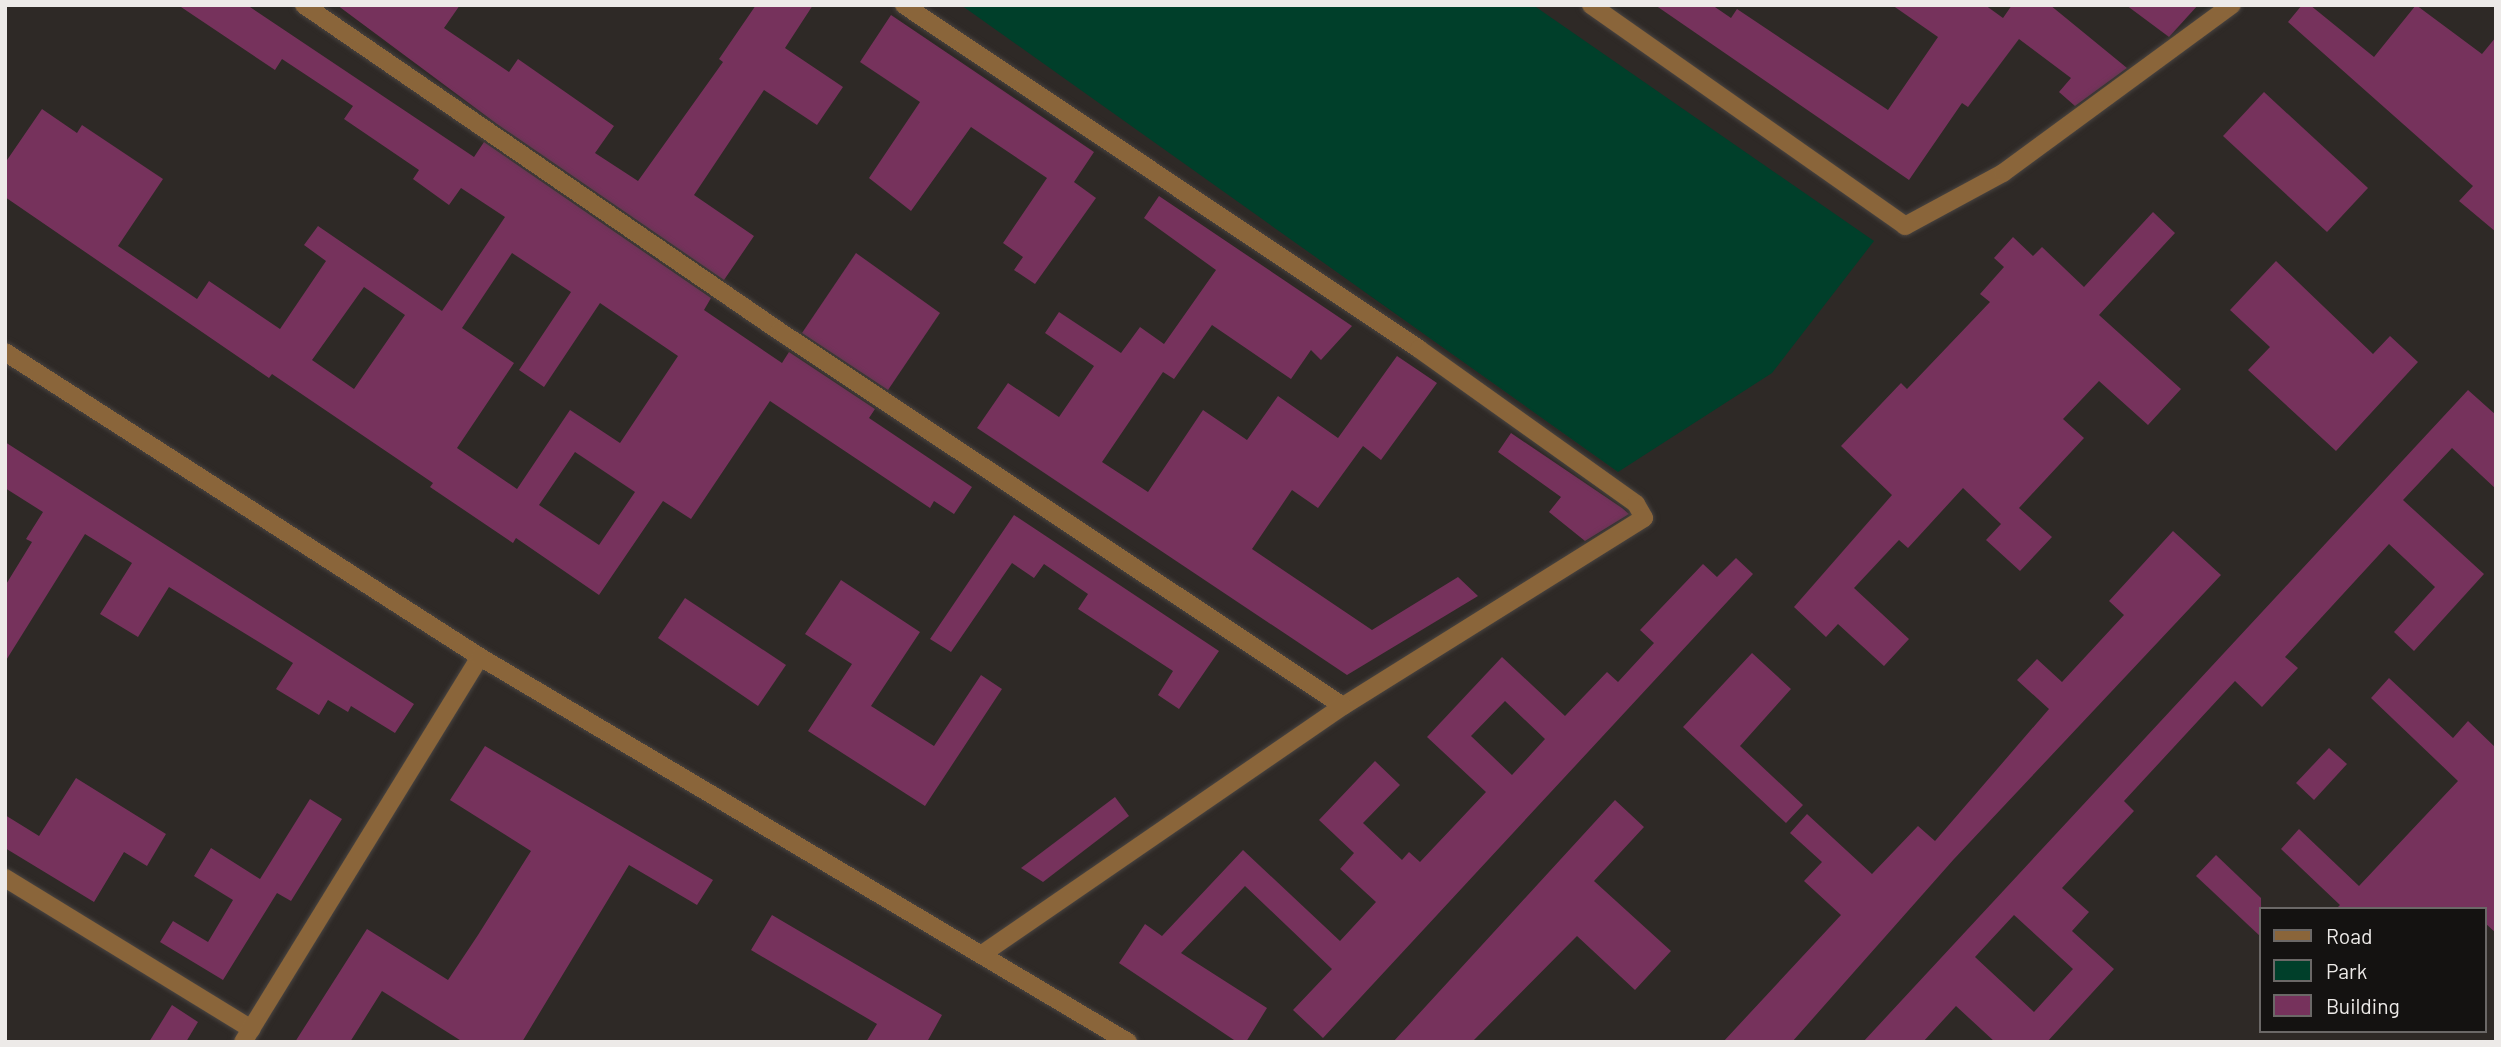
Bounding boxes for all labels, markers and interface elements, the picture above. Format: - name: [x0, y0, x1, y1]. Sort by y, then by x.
- legend: [2260, 907, 2487, 1033]
- text: Road: [2326, 923, 2372, 948]
- text: Park: [2326, 958, 2367, 983]
- text: Building: [2326, 993, 2400, 1018]

